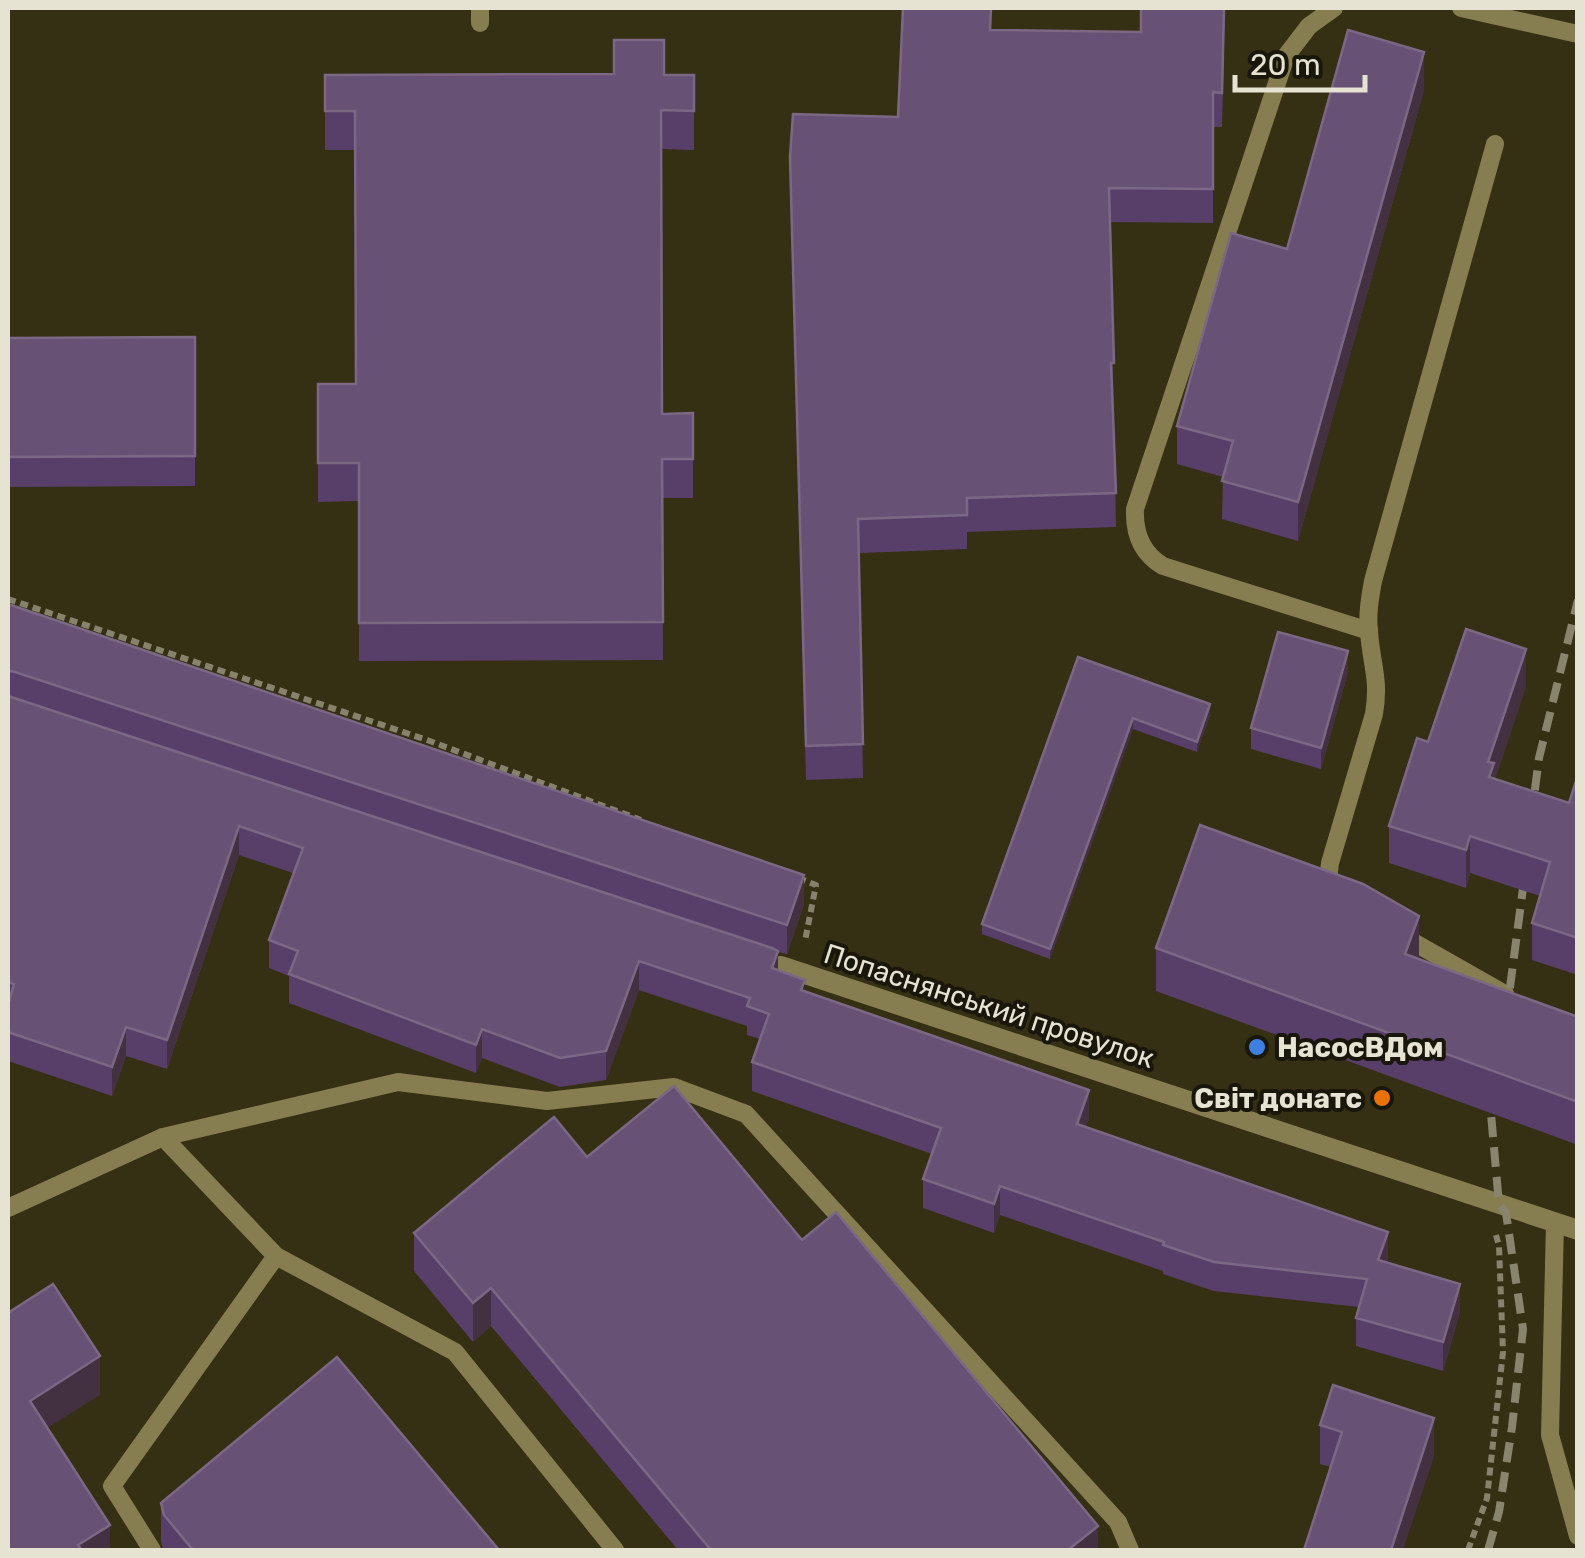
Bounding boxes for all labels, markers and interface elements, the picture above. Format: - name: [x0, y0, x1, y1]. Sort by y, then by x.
- scale bar: [1235, 30, 1365, 92]
- text: 20 m: [1250, 47, 1321, 83]
- street label: Попаснянський провулок: [820, 937, 1158, 1075]
- place label: НасосВДом: [1277, 1031, 1444, 1064]
- marker: НасосВДом: [1246, 1036, 1268, 1058]
- place label: Світ донатс: [1194, 1082, 1362, 1115]
- marker: Світ донатс: [1371, 1087, 1393, 1109]

